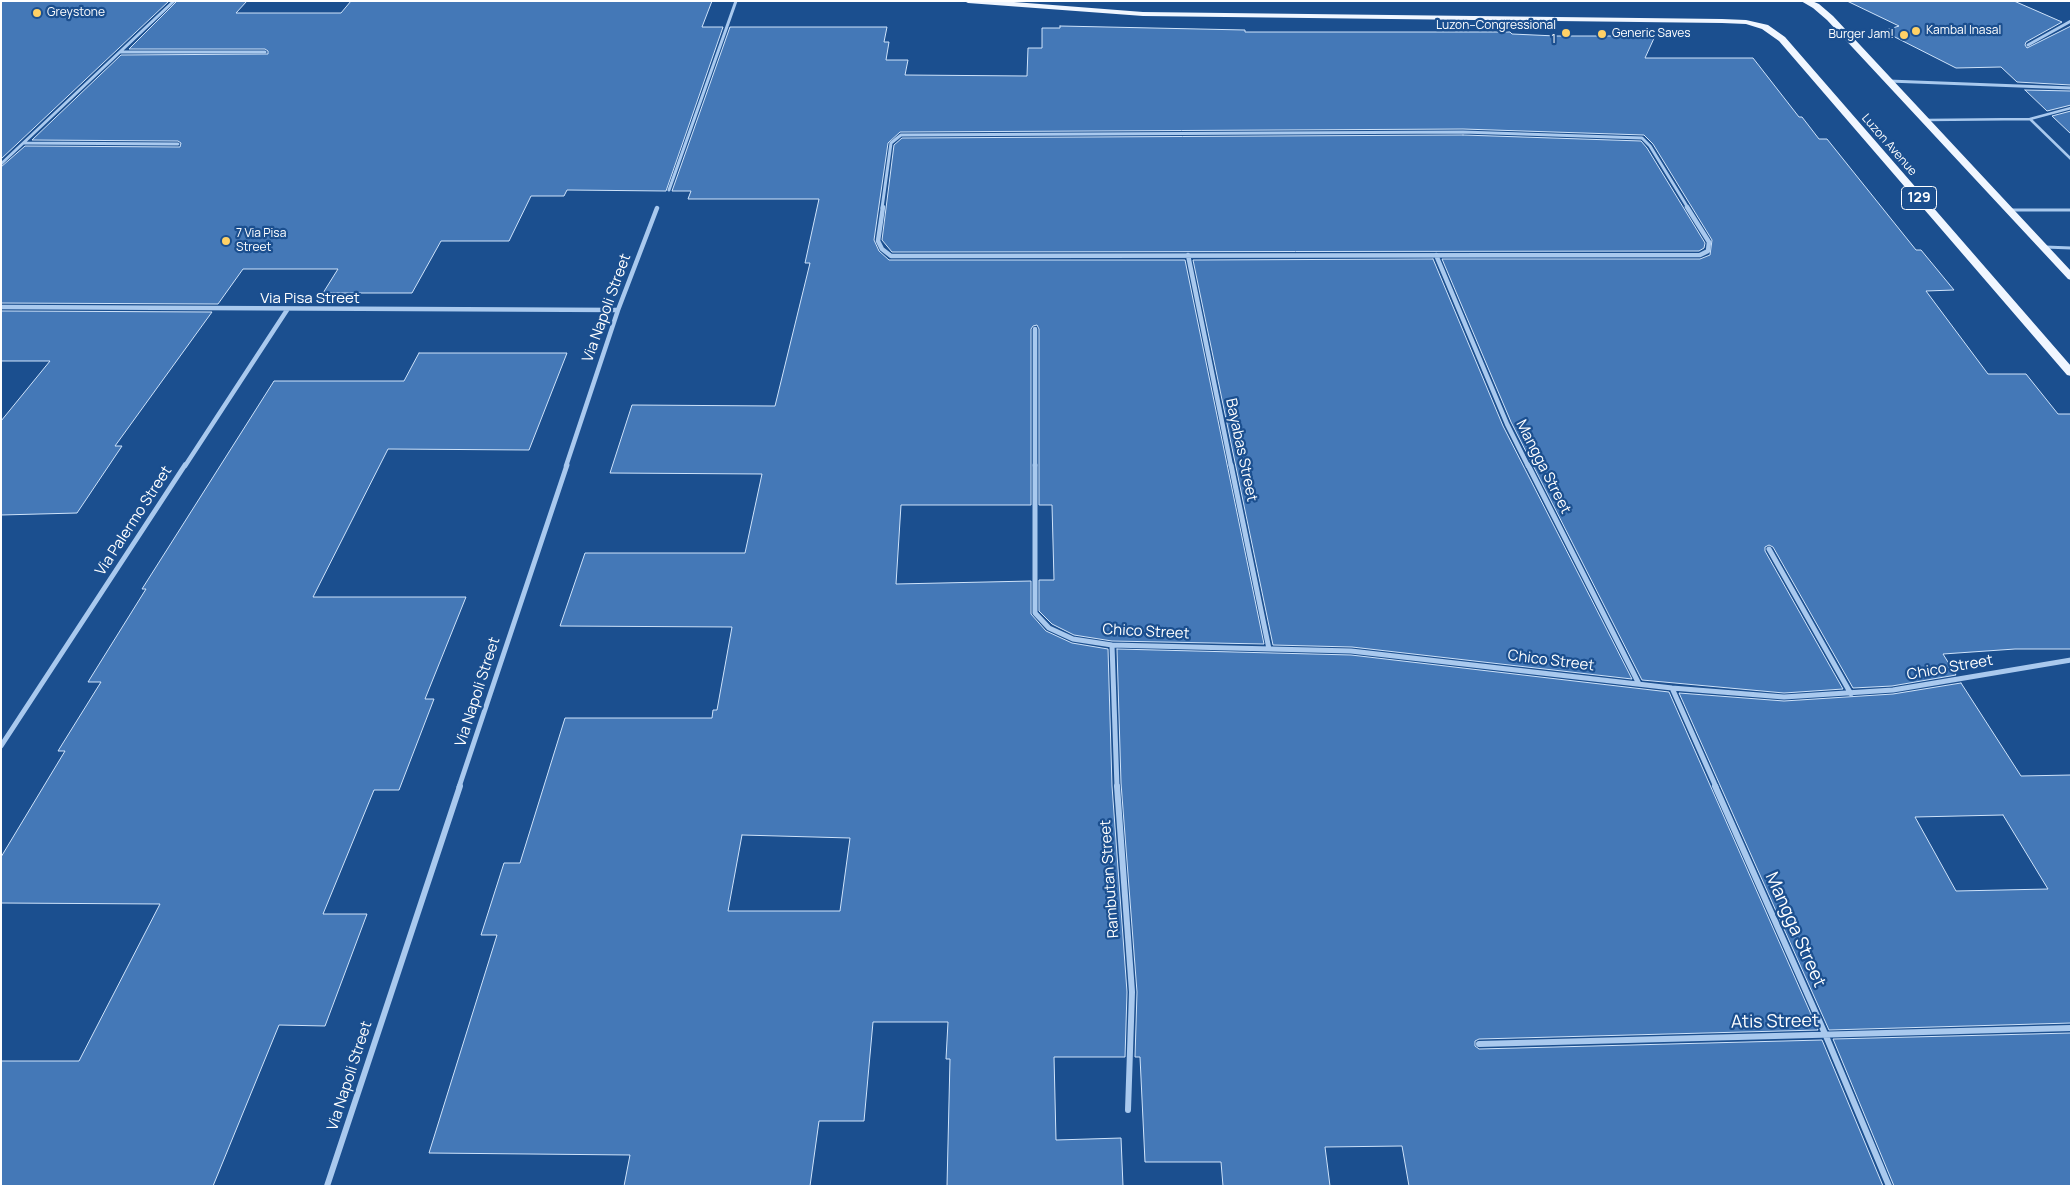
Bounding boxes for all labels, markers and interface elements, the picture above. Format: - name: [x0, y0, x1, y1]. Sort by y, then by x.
- place label: Greystone: [47, 6, 105, 20]
- marker: Greystone: [31, 7, 43, 19]
- place label: Luzon–Congressional 1: [1436, 19, 1556, 47]
- place label: Kambal Inasal: [1926, 24, 2001, 38]
- marker: Kambal Inasal: [1910, 25, 1922, 37]
- marker: Luzon–Congressional 1: [1560, 27, 1572, 39]
- place label: Generic Saves: [1612, 27, 1691, 41]
- marker: Generic Saves: [1596, 28, 1608, 40]
- place label: Burger Jam!: [1828, 28, 1894, 42]
- marker: Burger Jam!: [1898, 29, 1910, 41]
- street label: Luzon Avenue: [1858, 111, 1920, 179]
- road number: 129: [1902, 187, 1936, 210]
- place label: 7 Via Pisa Street: [236, 227, 286, 255]
- marker: 7 Via Pisa Street: [220, 235, 232, 247]
- street label: Via Napoli Street: [579, 251, 635, 365]
- street label: Via Pisa Street: [260, 290, 360, 308]
- street label: Bayabas Street: [1221, 397, 1261, 503]
- street label: Mangga Street: [1512, 417, 1574, 517]
- street label: Via Palermo Street: [92, 463, 176, 579]
- street label: Chico Street: [1102, 621, 1190, 643]
- street label: Via Napoli Street: [452, 635, 504, 749]
- street label: Chico Street: [1507, 647, 1595, 675]
- street label: Chico Street: [1906, 652, 1994, 684]
- street label: Rambutan Street: [1097, 819, 1123, 939]
- street label: Mangga Street: [1760, 869, 1830, 991]
- street label: Atis Street: [1731, 1010, 1819, 1034]
- street label: Via Napoli Street: [324, 1019, 376, 1133]

